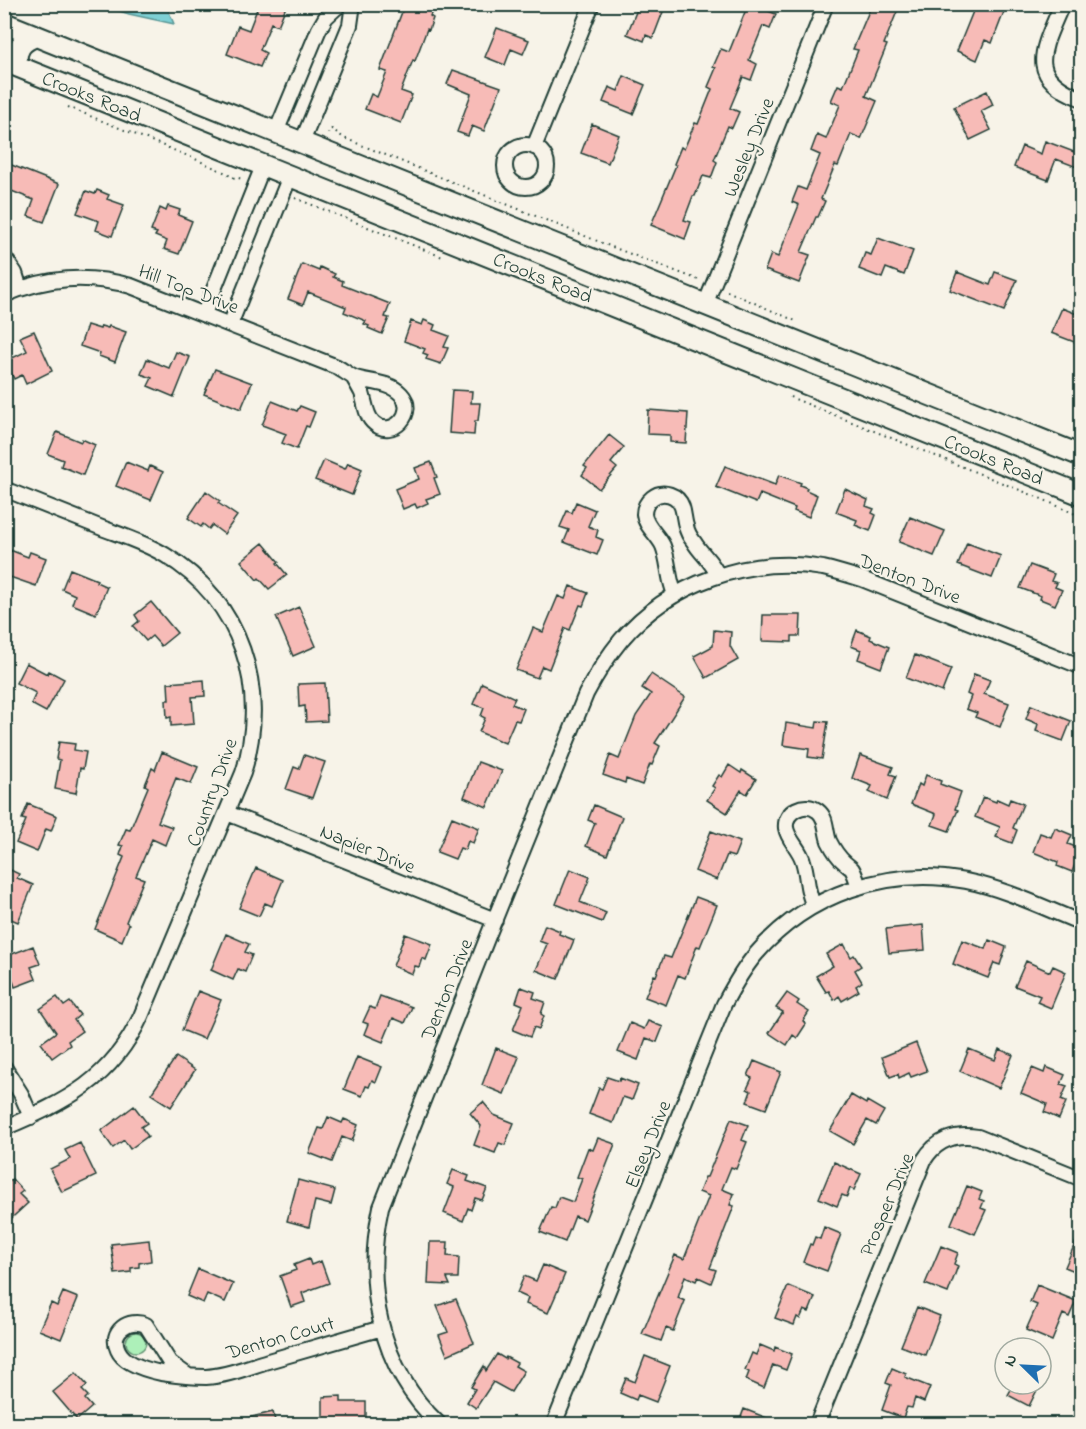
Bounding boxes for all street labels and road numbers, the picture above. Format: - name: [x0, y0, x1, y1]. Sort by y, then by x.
- street label: Crooks Road: [37, 65, 145, 131]
- street label: Wesley Drive: [717, 94, 783, 202]
- street label: Crooks Road: [488, 246, 596, 312]
- street label: Hill Top Drive: [134, 258, 243, 323]
- street label: Crooks Road: [939, 428, 1047, 494]
- street label: Denton Drive: [853, 547, 964, 613]
- street label: Country Drive: [180, 735, 246, 851]
- street label: Napier Drive: [315, 818, 419, 883]
- street label: Denton Drive: [414, 935, 482, 1046]
- street label: Elsey Drive: [619, 1097, 680, 1193]
- street label: Prosper Drive: [853, 1149, 923, 1261]
- street label: Denton Court: [222, 1310, 338, 1369]

